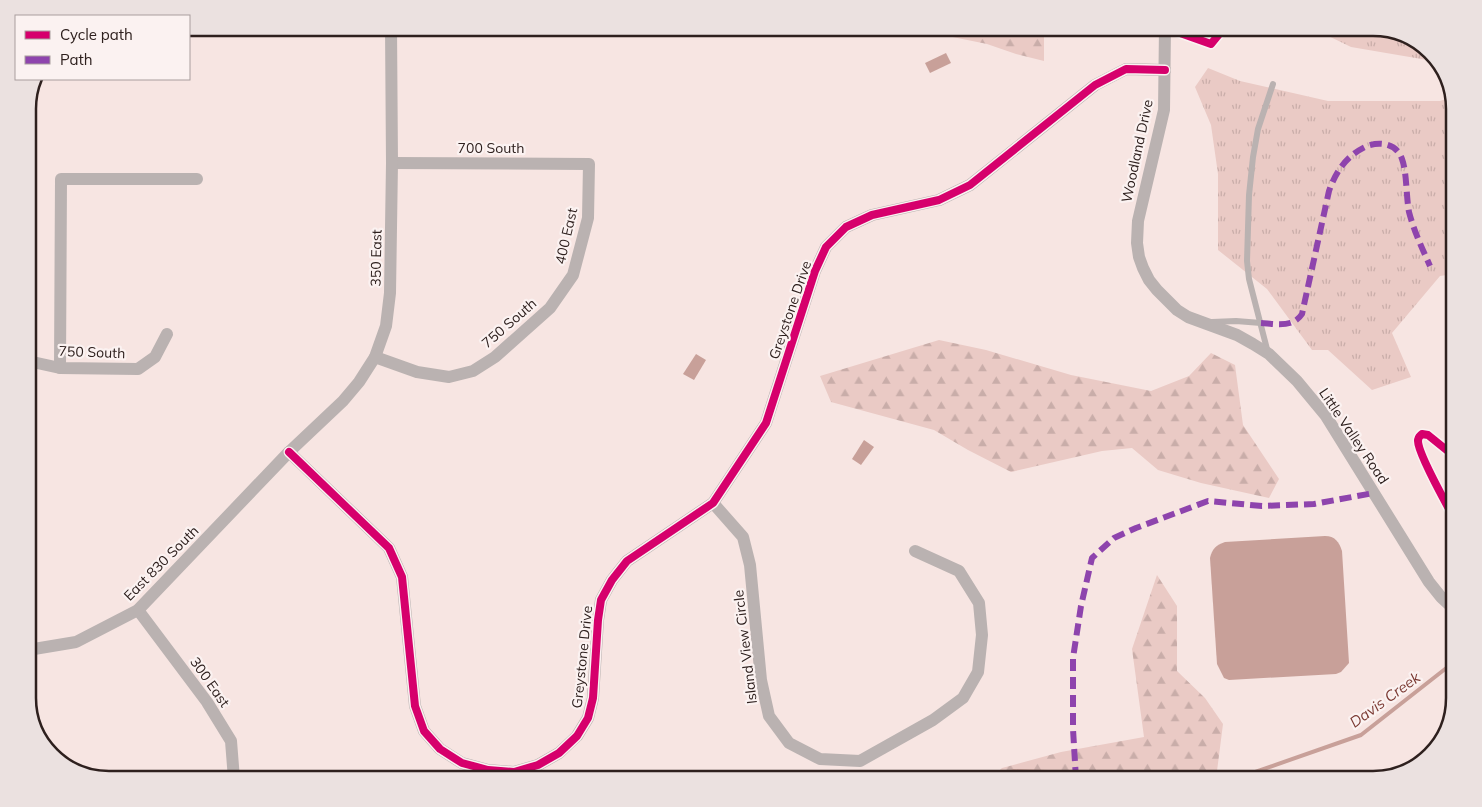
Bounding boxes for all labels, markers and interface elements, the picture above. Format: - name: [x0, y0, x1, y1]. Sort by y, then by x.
- legend: [15, 15, 190, 80]
- text: Cycle path: [60, 25, 133, 44]
- text: Path: [60, 50, 92, 69]
- street label: Woodland Drive: [1117, 98, 1157, 204]
- street label: 700 South: [458, 139, 524, 157]
- street label: 400 East: [551, 206, 581, 266]
- street label: 350 East: [367, 229, 385, 287]
- street label: Greystone Drive: [765, 258, 815, 362]
- street label: 750 South: [478, 294, 540, 352]
- street label: 750 South: [58, 342, 126, 362]
- street label: Little Valley Road: [1315, 384, 1393, 488]
- street label: East 830 South: [120, 522, 202, 604]
- street label: Island View Circle: [729, 589, 761, 705]
- street label: Greystone Drive: [568, 605, 596, 709]
- street label: 300 East: [186, 653, 234, 711]
- water label: Davis Creek: [1346, 667, 1425, 732]

